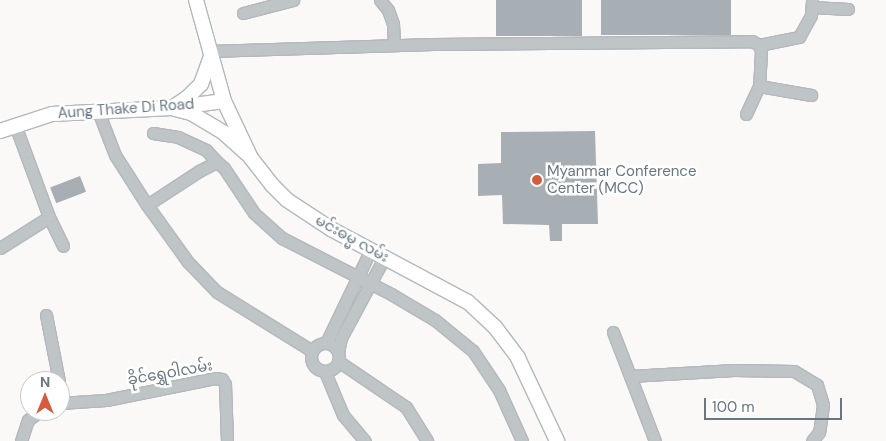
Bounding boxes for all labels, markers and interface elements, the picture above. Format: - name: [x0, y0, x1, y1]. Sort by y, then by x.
- street label: Aung Thake Di Road: [57, 95, 195, 123]
- place label: Myanmar Conference Center (MCC): [547, 162, 696, 197]
- marker: Myanmar Conference Center (MCC): [531, 174, 543, 186]
- street label: မင်းဓမ္မ လမ်း: [312, 211, 392, 267]
- street label: ခိုင်ရွှေဝါလမ်း: [126, 357, 214, 389]
- north arrow: [20, 371, 70, 421]
- text: N: [40, 373, 50, 391]
- scale bar: [706, 388, 844, 420]
- text: 100 m: [712, 397, 755, 417]

